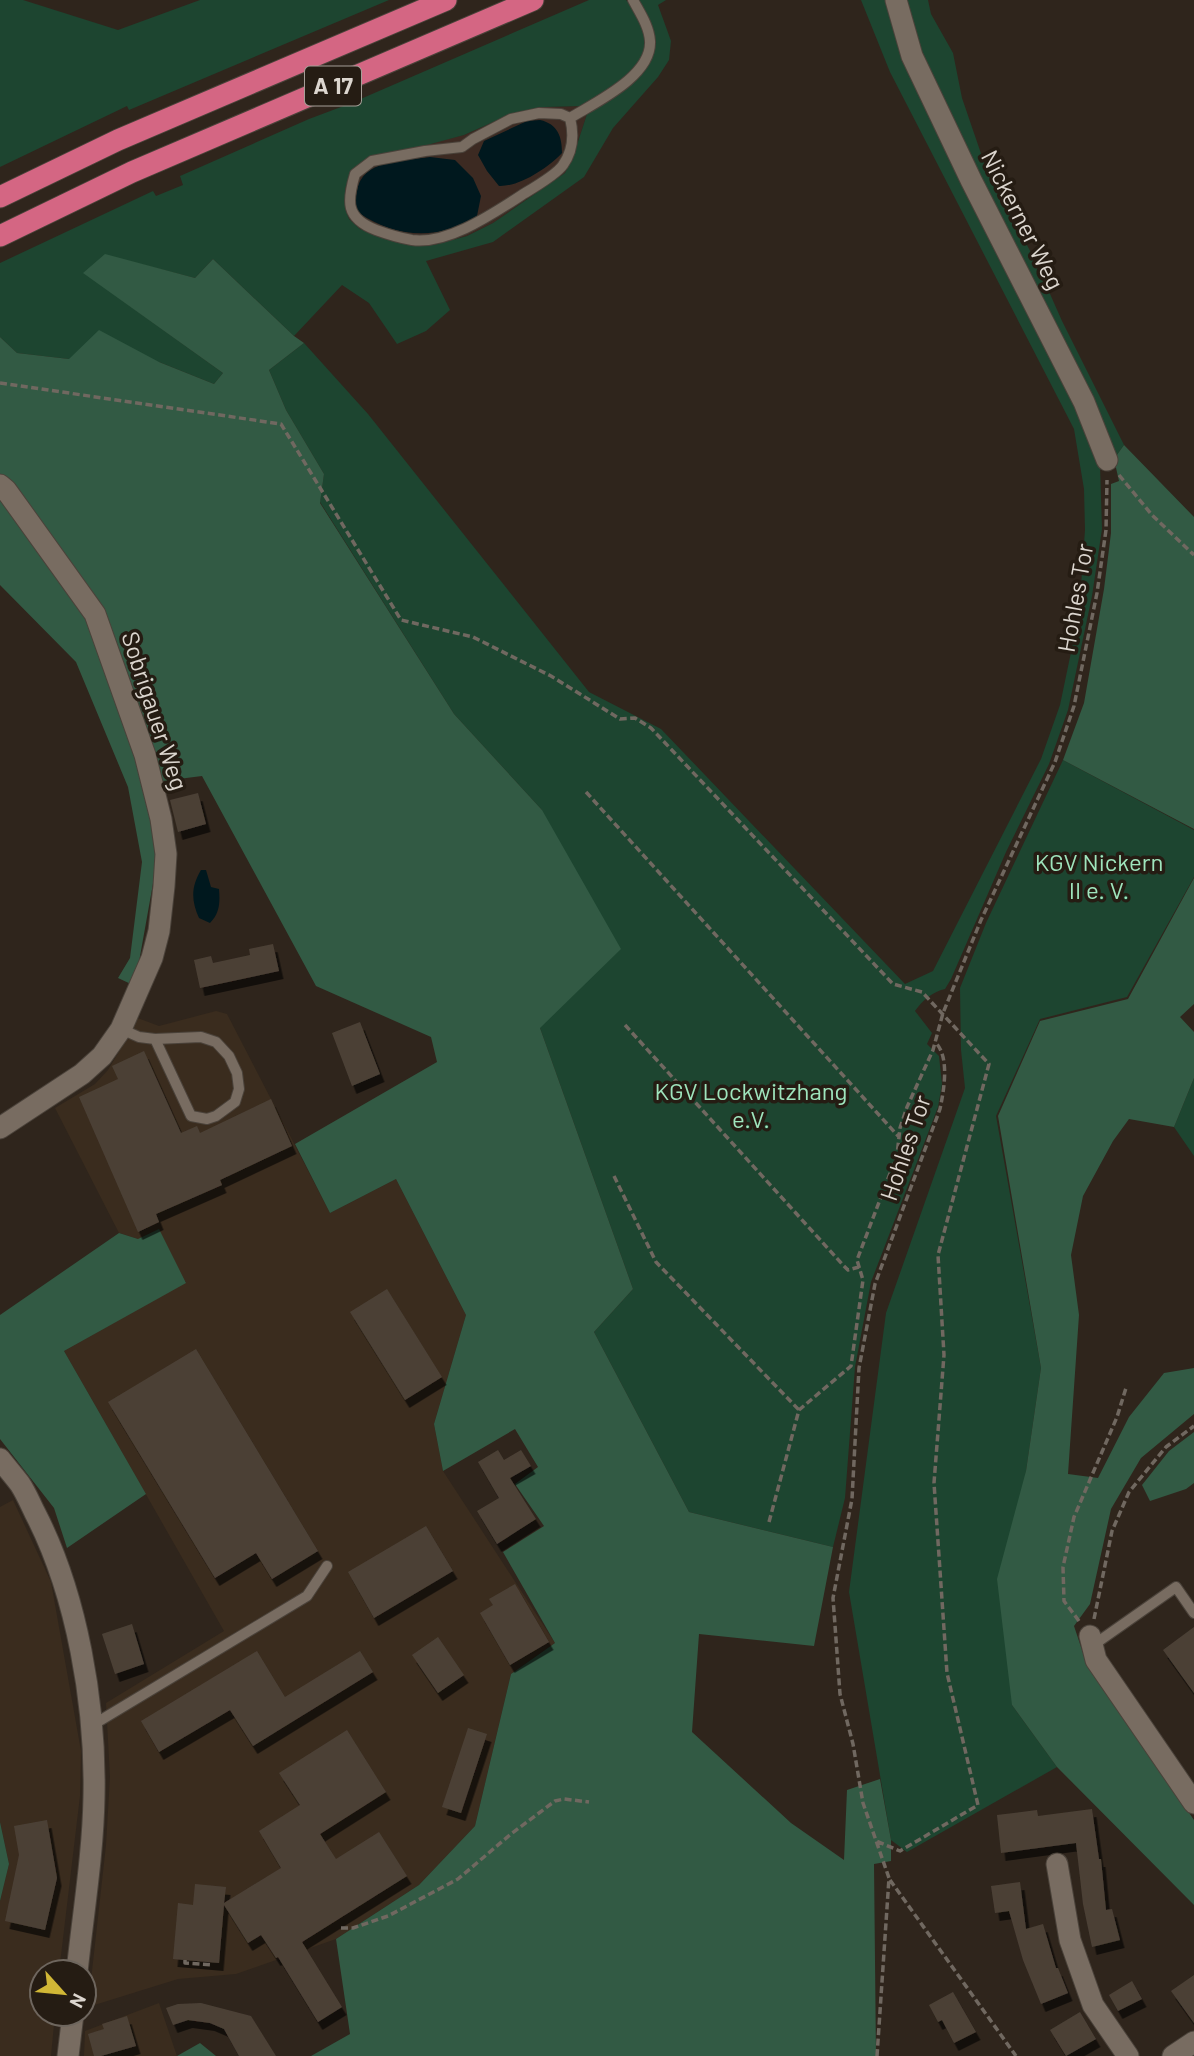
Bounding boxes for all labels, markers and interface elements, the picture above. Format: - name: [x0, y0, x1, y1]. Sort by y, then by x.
- road number: A 17: [305, 66, 361, 106]
- street label: Nickerner Weg: [976, 145, 1071, 294]
- street label: Hohles Tor: [1051, 541, 1098, 654]
- street label: Sobrigauer Weg: [116, 628, 195, 793]
- park label: KGV Nickern II e. V.: [1035, 847, 1163, 904]
- park label: KGV Lockwitzhang e.V.: [655, 1076, 847, 1133]
- street label: Hohles Tor: [873, 1091, 936, 1204]
- north arrow: [28, 1958, 98, 2028]
- text: N: [65, 1990, 92, 2012]

